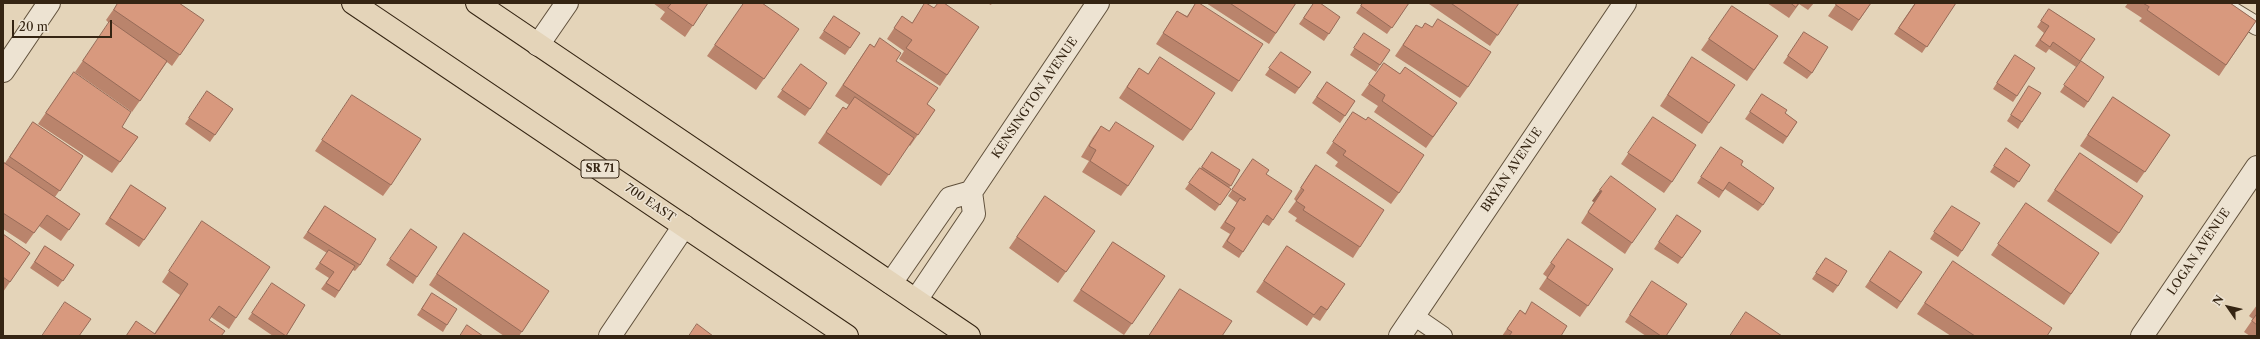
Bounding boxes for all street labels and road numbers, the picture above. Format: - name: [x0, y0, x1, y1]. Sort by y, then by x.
- street label: KENSINGTON AVENUE: [989, 35, 1081, 161]
- street label: BRYAN AVENUE: [1478, 125, 1546, 215]
- road number: SR 71: [581, 160, 619, 178]
- street label: 700 EAST: [622, 181, 678, 225]
- street label: LOGAN AVENUE: [2165, 206, 2233, 298]

